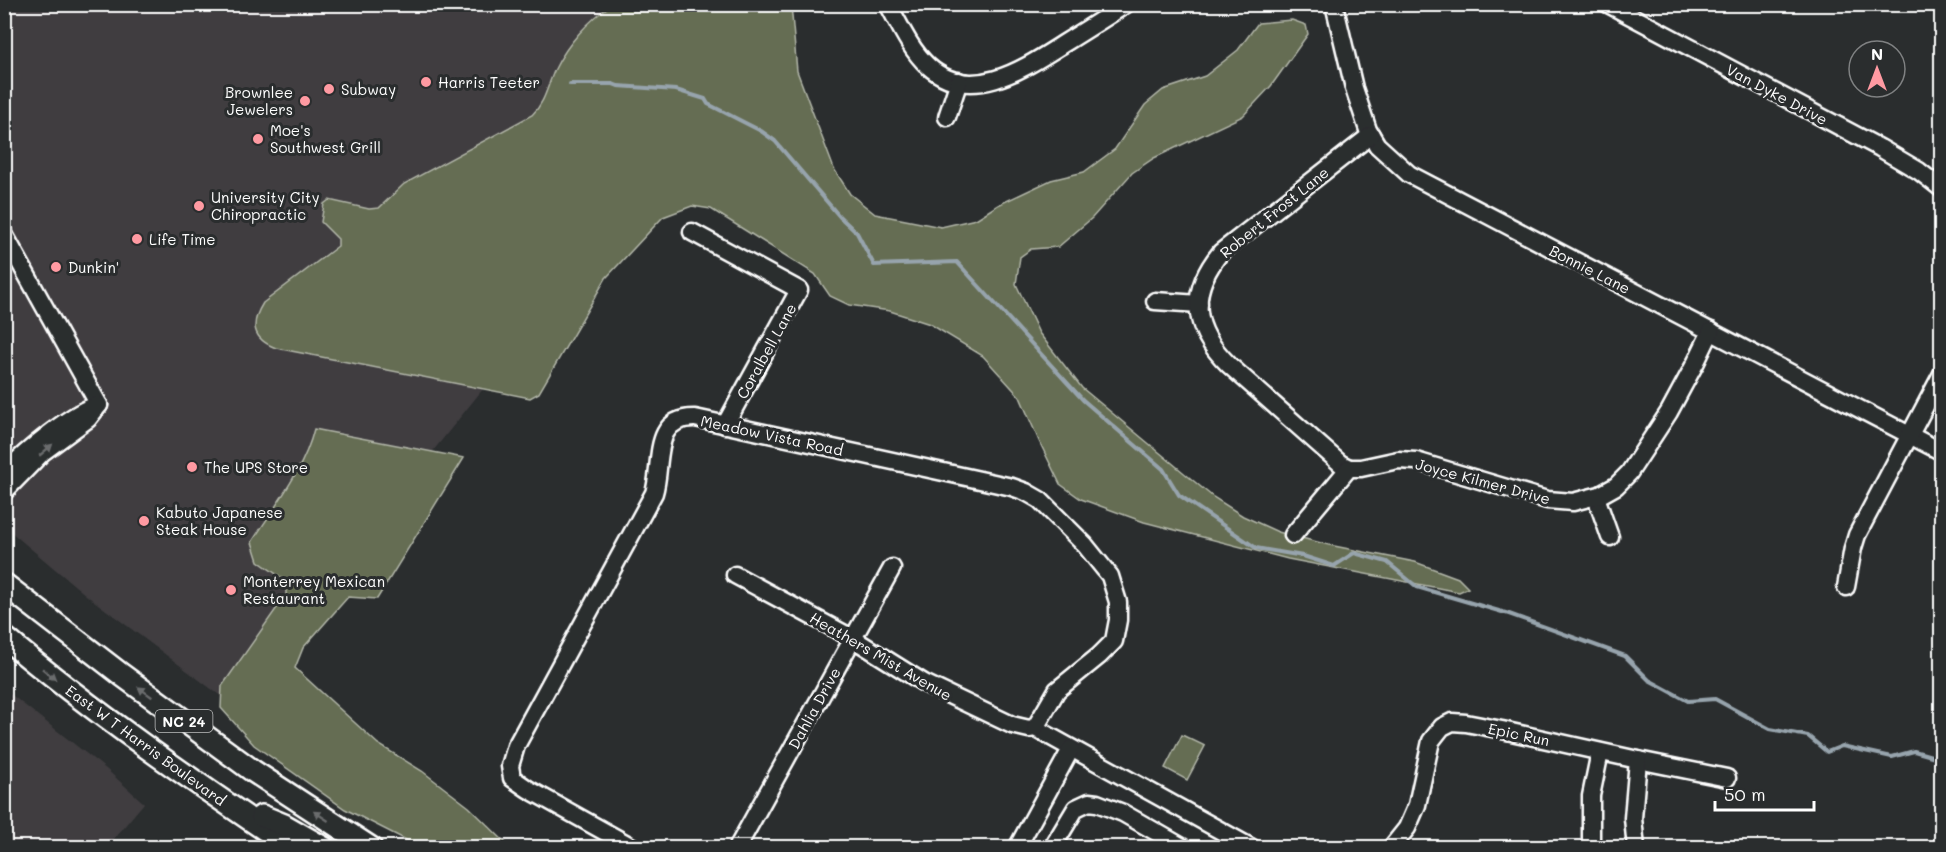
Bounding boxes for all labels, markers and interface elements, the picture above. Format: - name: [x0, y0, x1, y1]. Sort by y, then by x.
- north arrow: [1847, 39, 1907, 99]
- text: N: [1871, 43, 1883, 64]
- street label: Van Dyke Drive: [1723, 59, 1831, 129]
- place label: Harris Teeter: [438, 72, 540, 92]
- marker: Harris Teeter: [419, 75, 433, 89]
- place label: Subway: [341, 79, 396, 99]
- place label: Brownlee Jewelers: [225, 82, 293, 119]
- marker: Subway: [322, 82, 336, 96]
- marker: Brownlee Jewelers: [298, 94, 312, 108]
- place label: Moe's Southwest Grill: [270, 120, 381, 157]
- marker: Moe's Southwest Grill: [251, 132, 265, 146]
- street label: Robert Frost Lane: [1215, 162, 1333, 262]
- place label: University City Chiropractic: [211, 187, 320, 224]
- marker: University City Chiropractic: [192, 199, 206, 213]
- place label: Life Time: [149, 229, 216, 249]
- marker: Life Time: [130, 232, 144, 246]
- street label: Bonnie Lane: [1546, 240, 1634, 298]
- place label: Dunkin': [68, 257, 119, 277]
- marker: Dunkin': [49, 260, 63, 274]
- street label: Coralbell Lane: [731, 300, 801, 402]
- street label: Meadow Vista Road: [699, 410, 845, 460]
- one-way arrow: [38, 444, 53, 457]
- street label: Joyce Kilmer Drive: [1413, 453, 1553, 509]
- place label: The UPS Store: [204, 457, 308, 477]
- marker: The UPS Store: [185, 460, 199, 474]
- place label: Kabuto Japanese Steak House: [156, 502, 283, 539]
- marker: Kabuto Japanese Steak House: [137, 514, 151, 528]
- place label: Monterrey Mexican Restaurant: [243, 571, 385, 608]
- marker: Monterrey Mexican Restaurant: [224, 583, 238, 597]
- street label: Heathers Mist Avenue: [807, 607, 955, 705]
- street label: Dahlia Drive: [783, 664, 845, 752]
- one-way arrow: [41, 668, 57, 681]
- street label: East W T Harris Boulevard: [62, 680, 230, 810]
- one-way arrow: [137, 686, 153, 698]
- road number: NC 24: [156, 710, 213, 732]
- street label: Epic Run: [1486, 718, 1552, 750]
- scale bar: [1715, 774, 1814, 812]
- text: 50 m: [1724, 782, 1766, 806]
- one-way arrow: [313, 811, 330, 822]

